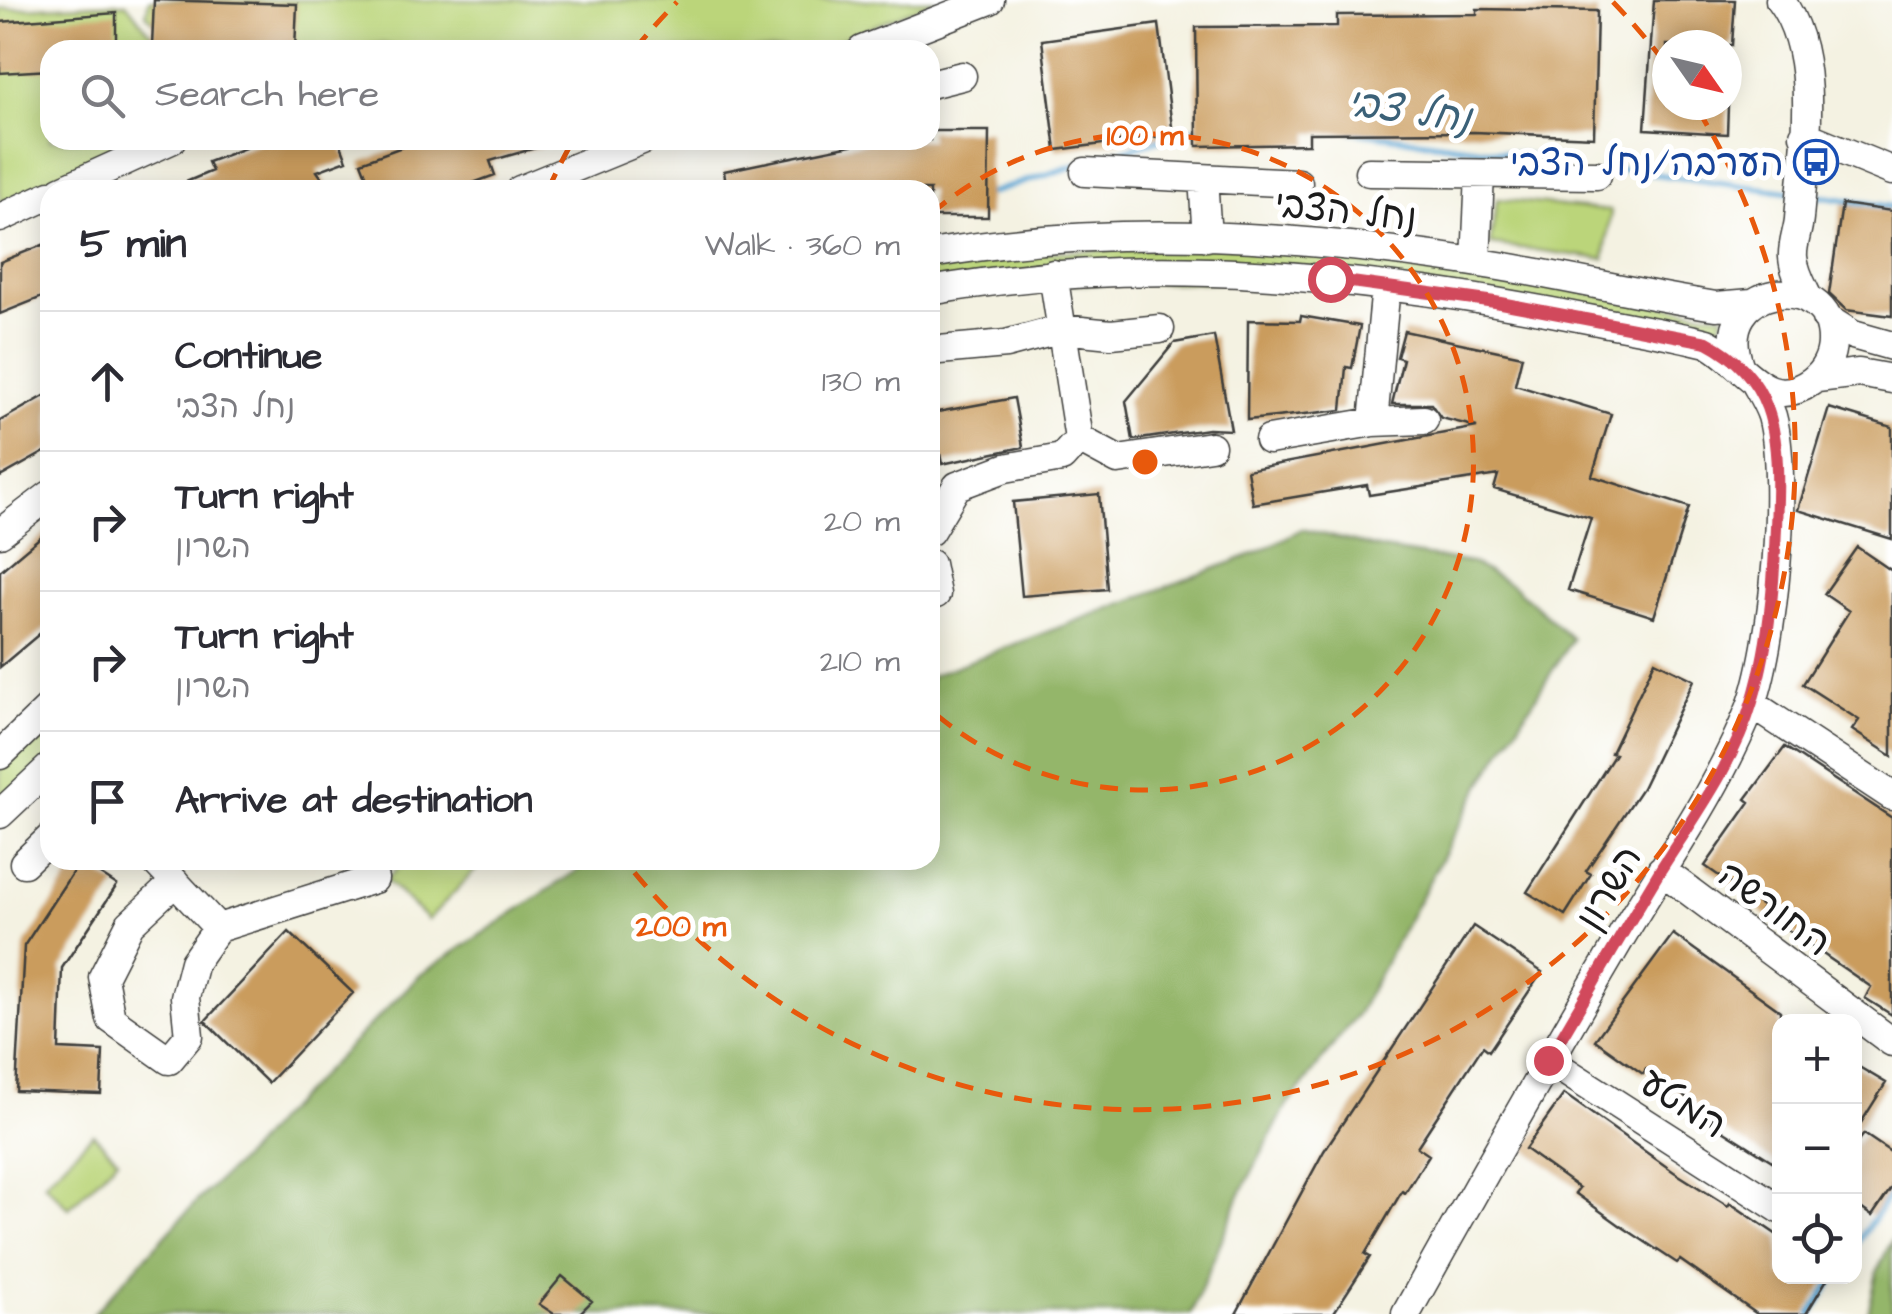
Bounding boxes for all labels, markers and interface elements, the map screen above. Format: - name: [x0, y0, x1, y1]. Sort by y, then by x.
- north arrow: [1652, 30, 1742, 120]
- search box: [40, 40, 940, 150]
- icon: search: [75, 68, 130, 123]
- text: Search here: [155, 69, 379, 121]
- water label: נחל צבי: [1343, 76, 1477, 148]
- text: 100 m: [1106, 115, 1184, 157]
- place label: הערבה/נחל הצבי: [1510, 138, 1784, 190]
- bus stop icon: הערבה/נחל הצבי: [1793, 139, 1839, 185]
- street label: נחל הצבי: [1272, 179, 1420, 245]
- text: 5 min: [80, 216, 187, 274]
- text: Walk · 360 m: [705, 223, 900, 268]
- route start: [1308, 257, 1354, 303]
- text: Continue: [175, 331, 322, 383]
- icon: ahead: [80, 354, 135, 409]
- text: 130 m: [822, 359, 900, 404]
- text: נחל הצבי: [175, 385, 295, 430]
- centre of rings: [1127, 444, 1163, 480]
- text: Turn right: [175, 471, 354, 523]
- icon: right: [80, 494, 135, 549]
- text: 20 m: [824, 499, 900, 544]
- text: השרון: [175, 525, 251, 570]
- text: Turn right: [175, 611, 354, 663]
- icon: right: [80, 634, 135, 689]
- text: 210 m: [820, 639, 900, 684]
- text: השרון: [175, 665, 251, 710]
- icon: arrive: [80, 774, 135, 829]
- text: Arrive at destination: [175, 775, 532, 827]
- street label: השרון: [1564, 836, 1655, 940]
- street label: החורשה: [1706, 850, 1841, 969]
- text: 200 m: [635, 906, 727, 948]
- map controls: [1772, 1014, 1862, 1284]
- button: +: [1772, 1014, 1862, 1104]
- route end: [1526, 1038, 1572, 1084]
- street label: המטע: [1630, 1057, 1736, 1152]
- button: −: [1772, 1104, 1862, 1194]
- button: locate: [1772, 1194, 1862, 1284]

